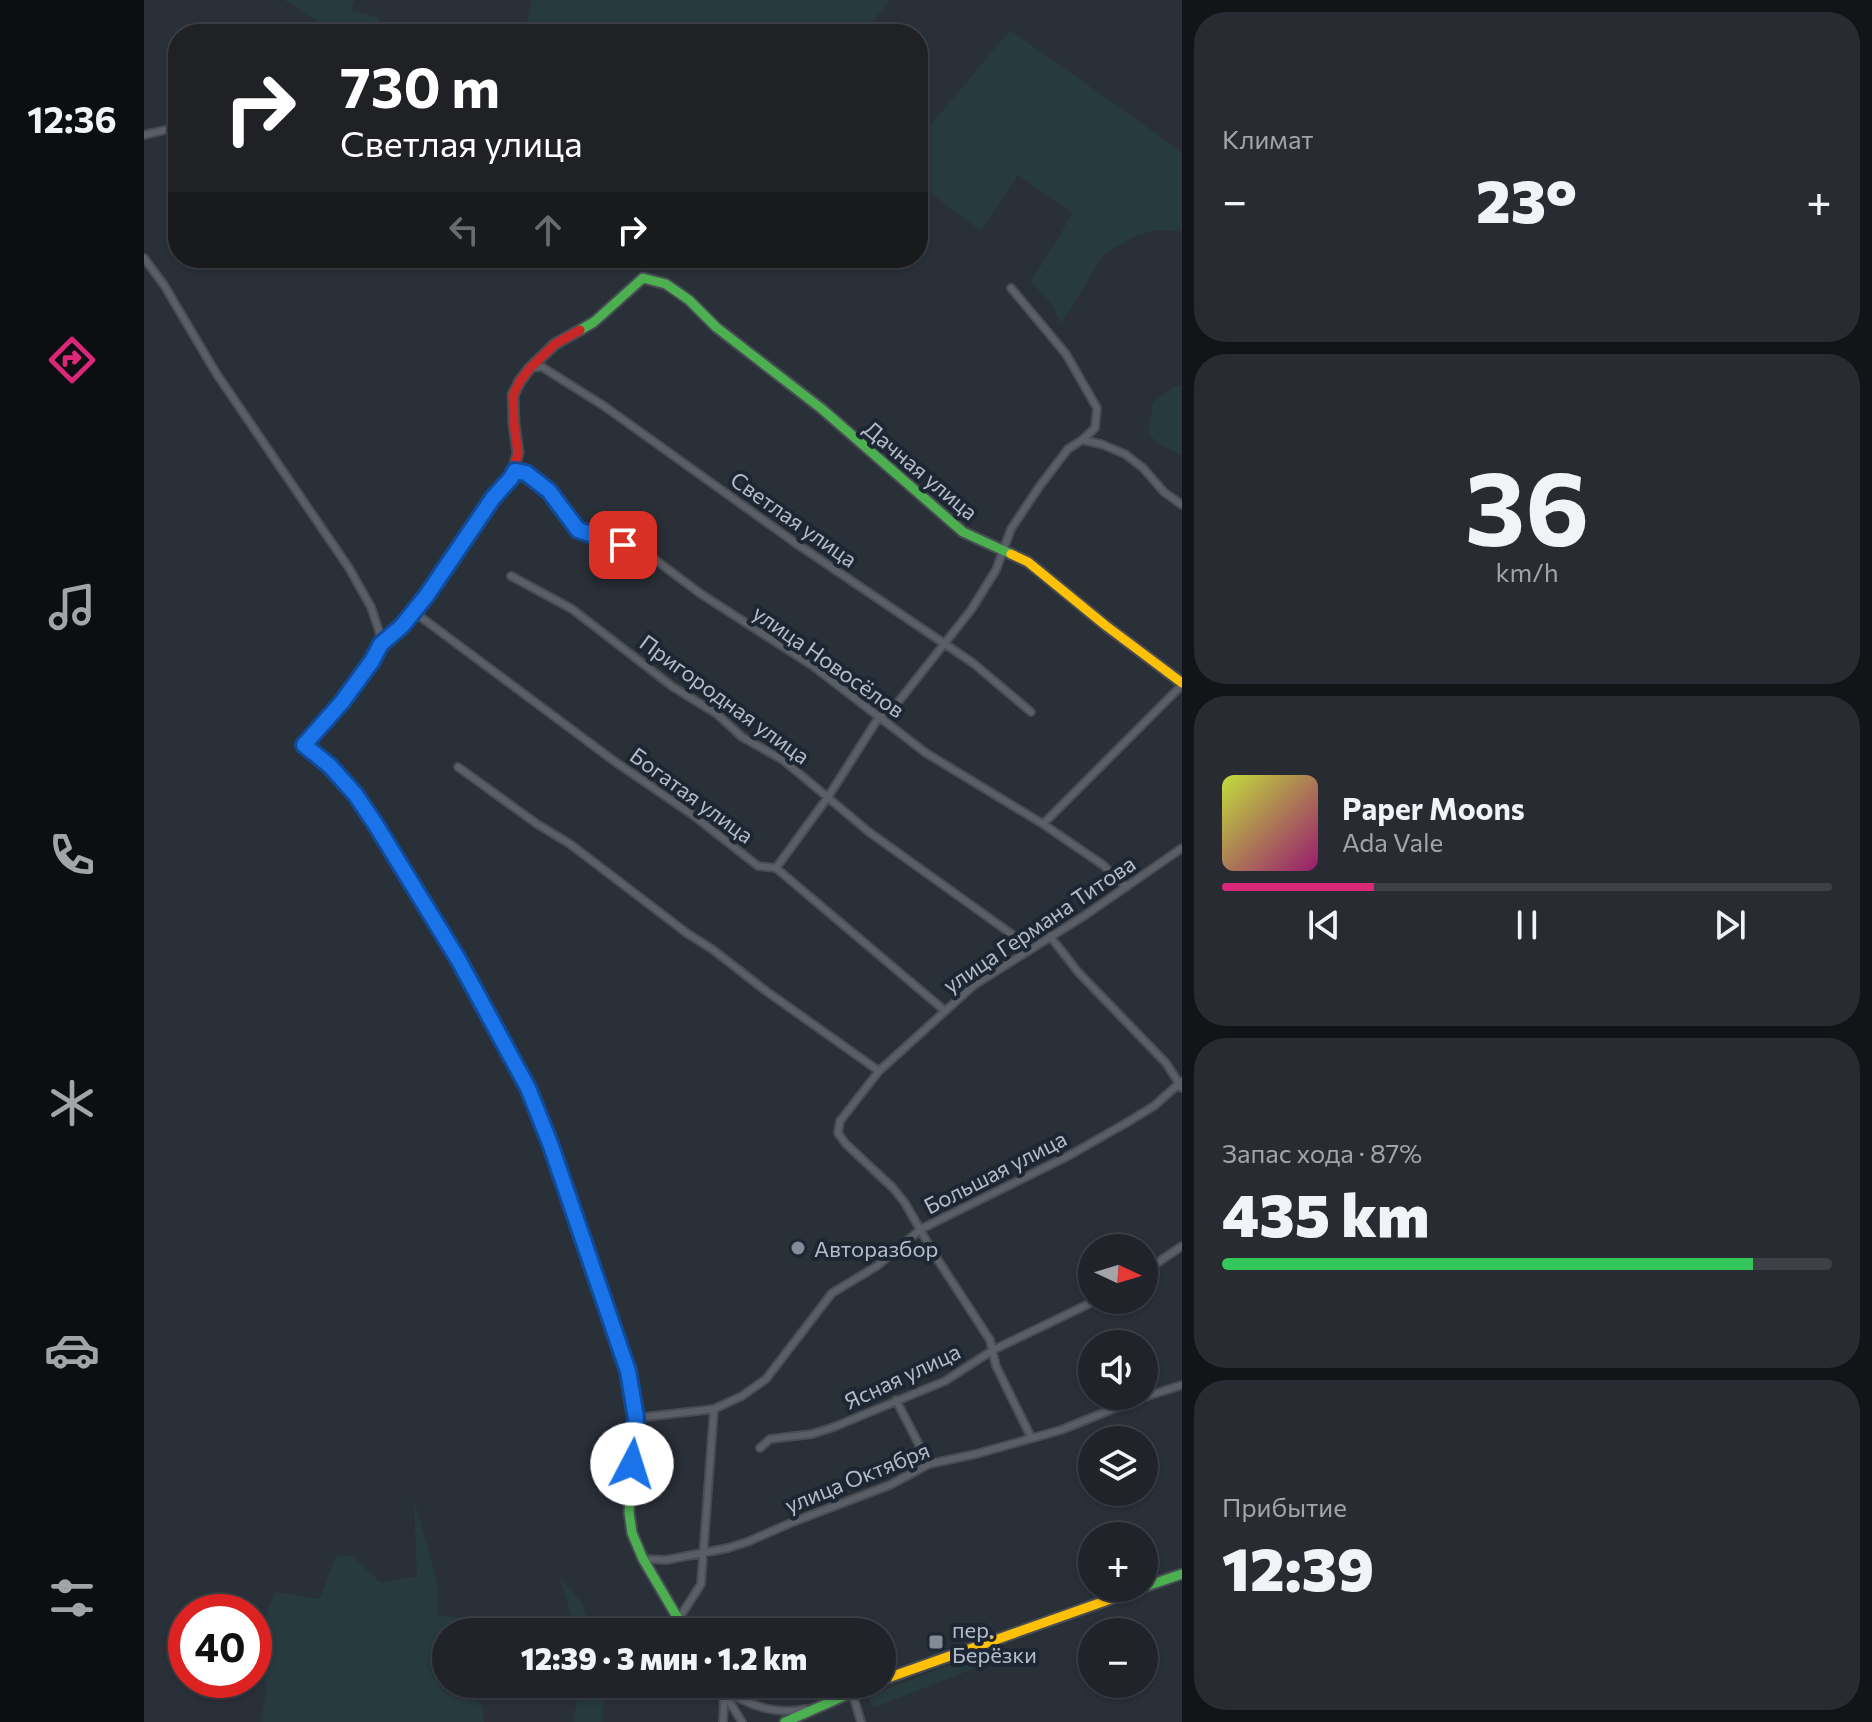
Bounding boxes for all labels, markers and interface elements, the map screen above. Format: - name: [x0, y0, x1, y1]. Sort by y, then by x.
- text: 730 m: [340, 51, 500, 120]
- icon: right: [208, 56, 312, 160]
- text: 12:36: [27, 96, 117, 140]
- text: Светлая улица: [340, 120, 583, 164]
- text: Климат: [1222, 123, 1314, 154]
- text: 23°: [1476, 162, 1577, 235]
- text: −: [1222, 172, 1247, 226]
- text: +: [1806, 172, 1832, 226]
- icon: left: [442, 208, 486, 252]
- icon: ahead: [526, 208, 570, 252]
- icon: right: [610, 208, 654, 252]
- icon: directions: [44, 332, 100, 388]
- street label: Дачная улица: [859, 415, 983, 525]
- text: 36: [1465, 440, 1589, 567]
- street label: Светлая улица: [726, 465, 862, 573]
- pin: [589, 511, 657, 579]
- icon: arrive: [601, 523, 645, 567]
- text: km/h: [1495, 556, 1559, 587]
- icon: music: [44, 579, 100, 635]
- street label: улица Новосёлов: [748, 599, 910, 723]
- street label: Пригородная улица: [635, 628, 815, 770]
- street label: Богатая улица: [625, 741, 759, 849]
- text: Paper Moons: [1342, 789, 1525, 826]
- text: Ada Vale: [1342, 826, 1443, 857]
- icon: phone: [44, 827, 100, 883]
- street label: улица Германа Титова: [938, 850, 1140, 998]
- icon: previous: [1302, 903, 1346, 947]
- icon: pause: [1505, 903, 1549, 947]
- icon: next: [1708, 903, 1752, 947]
- icon: climate: [44, 1075, 100, 1131]
- street label: Большая улица: [919, 1124, 1071, 1220]
- text: Запас хода · 87%: [1222, 1137, 1422, 1168]
- text: 435 km: [1222, 1176, 1429, 1249]
- north arrow: [1078, 1234, 1158, 1314]
- map controls: [1078, 1234, 1158, 1698]
- place label: Авторазбор: [814, 1235, 938, 1262]
- marker: Авторазбор: [789, 1239, 807, 1257]
- icon: car: [44, 1322, 100, 1378]
- button: sound: [1078, 1330, 1158, 1410]
- street label: Ясная улица: [839, 1337, 965, 1415]
- position arrow: [590, 1422, 674, 1506]
- button: layers: [1078, 1426, 1158, 1506]
- street label: улица Октября: [781, 1436, 933, 1518]
- text: Прибытие: [1222, 1491, 1347, 1522]
- button: +: [1078, 1522, 1158, 1602]
- text: 12:39: [1222, 1530, 1374, 1603]
- icon: filters: [44, 1570, 100, 1626]
- speed limit sign: 40: [168, 1594, 272, 1698]
- place label: пер. Берёзки: [952, 1616, 1037, 1668]
- button: −: [1078, 1618, 1158, 1698]
- marker: пер. Берёзки: [927, 1633, 945, 1651]
- text: 12:39 · 3 мин · 1.2 km: [521, 1639, 807, 1676]

